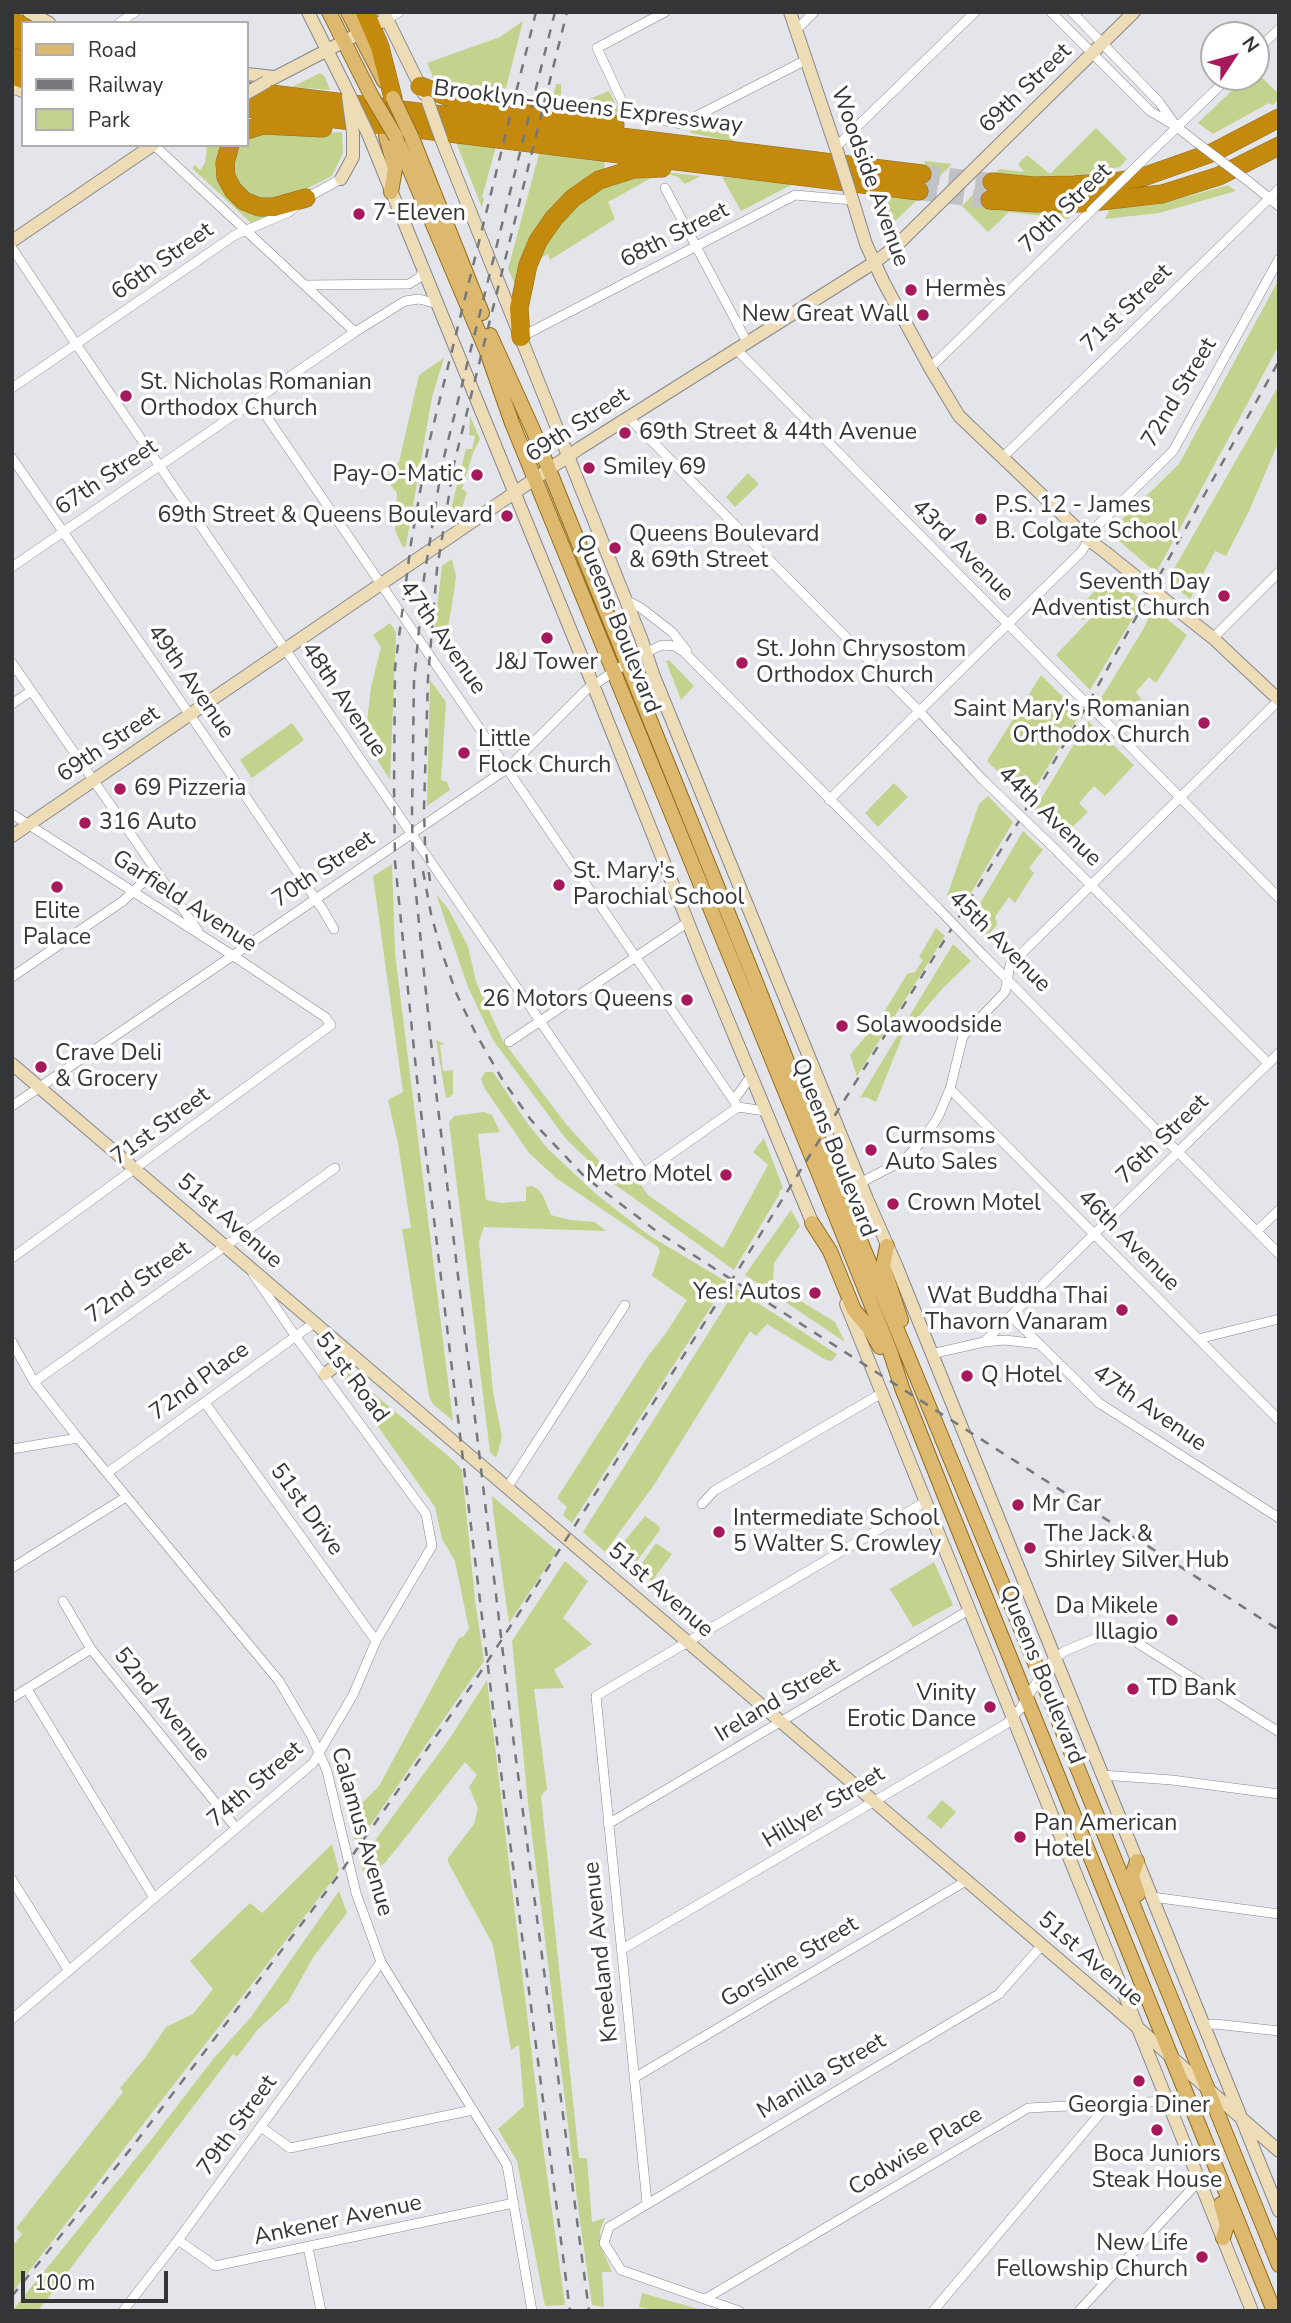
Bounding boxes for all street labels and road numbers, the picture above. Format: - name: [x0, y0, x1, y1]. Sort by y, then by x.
- street label: 69th Street: [974, 38, 1078, 140]
- street label: Brooklyn-Queens Expressway: [432, 75, 744, 141]
- street label: Woodside Avenue: [824, 83, 914, 271]
- street label: 70th Street: [1014, 158, 1118, 260]
- street label: 68th Street: [616, 197, 734, 275]
- street label: 66th Street: [107, 217, 219, 307]
- street label: 71st Street: [1076, 259, 1178, 359]
- street label: 72nd Street: [1137, 333, 1223, 453]
- street label: 69th Street: [521, 382, 635, 470]
- street label: 67th Street: [51, 434, 163, 522]
- street label: 43rd Avenue: [905, 494, 1019, 608]
- street label: Queens Boulevard: [569, 531, 665, 717]
- street label: 47th Avenue: [393, 576, 491, 700]
- street label: 49th Avenue: [141, 620, 239, 744]
- street label: 48th Avenue: [294, 637, 392, 763]
- street label: 69th Street: [53, 701, 165, 789]
- street label: 44th Avenue: [992, 761, 1106, 873]
- street label: 70th Street: [268, 826, 380, 914]
- street label: Garfield Avenue: [106, 845, 262, 959]
- street label: 45th Avenue: [942, 885, 1056, 999]
- street label: Queens Boulevard: [785, 1055, 881, 1241]
- street label: 71st Street: [106, 1082, 216, 1172]
- street label: 76th Street: [1111, 1089, 1215, 1191]
- street label: 51st Avenue: [171, 1169, 287, 1275]
- street label: 46th Avenue: [1071, 1184, 1185, 1298]
- street label: 72nd Street: [81, 1236, 197, 1330]
- street label: 51st Road: [308, 1327, 394, 1429]
- street label: 72nd Place: [145, 1337, 255, 1427]
- street label: 47th Avenue: [1087, 1360, 1211, 1458]
- street label: 51st Drive: [263, 1459, 349, 1561]
- street label: 51st Avenue: [602, 1538, 718, 1644]
- street label: Queens Boulevard: [993, 1582, 1089, 1768]
- street label: 52nd Avenue: [107, 1643, 215, 1767]
- street label: Ireland Street: [711, 1653, 845, 1749]
- street label: 74th Street: [203, 1736, 309, 1834]
- street label: Calamus Avenue: [324, 1745, 398, 1919]
- street label: Hillyer Street: [758, 1761, 890, 1855]
- street label: Kneeland Avenue: [579, 1860, 625, 2044]
- street label: 51st Avenue: [1032, 1907, 1148, 2013]
- street label: Gorsline Street: [717, 1911, 863, 2015]
- street label: Manilla Street: [753, 2028, 891, 2126]
- street label: 79th Street: [192, 2070, 284, 2182]
- street label: Codwise Place: [844, 2101, 988, 2203]
- street label: Ankener Avenue: [252, 2190, 424, 2252]

